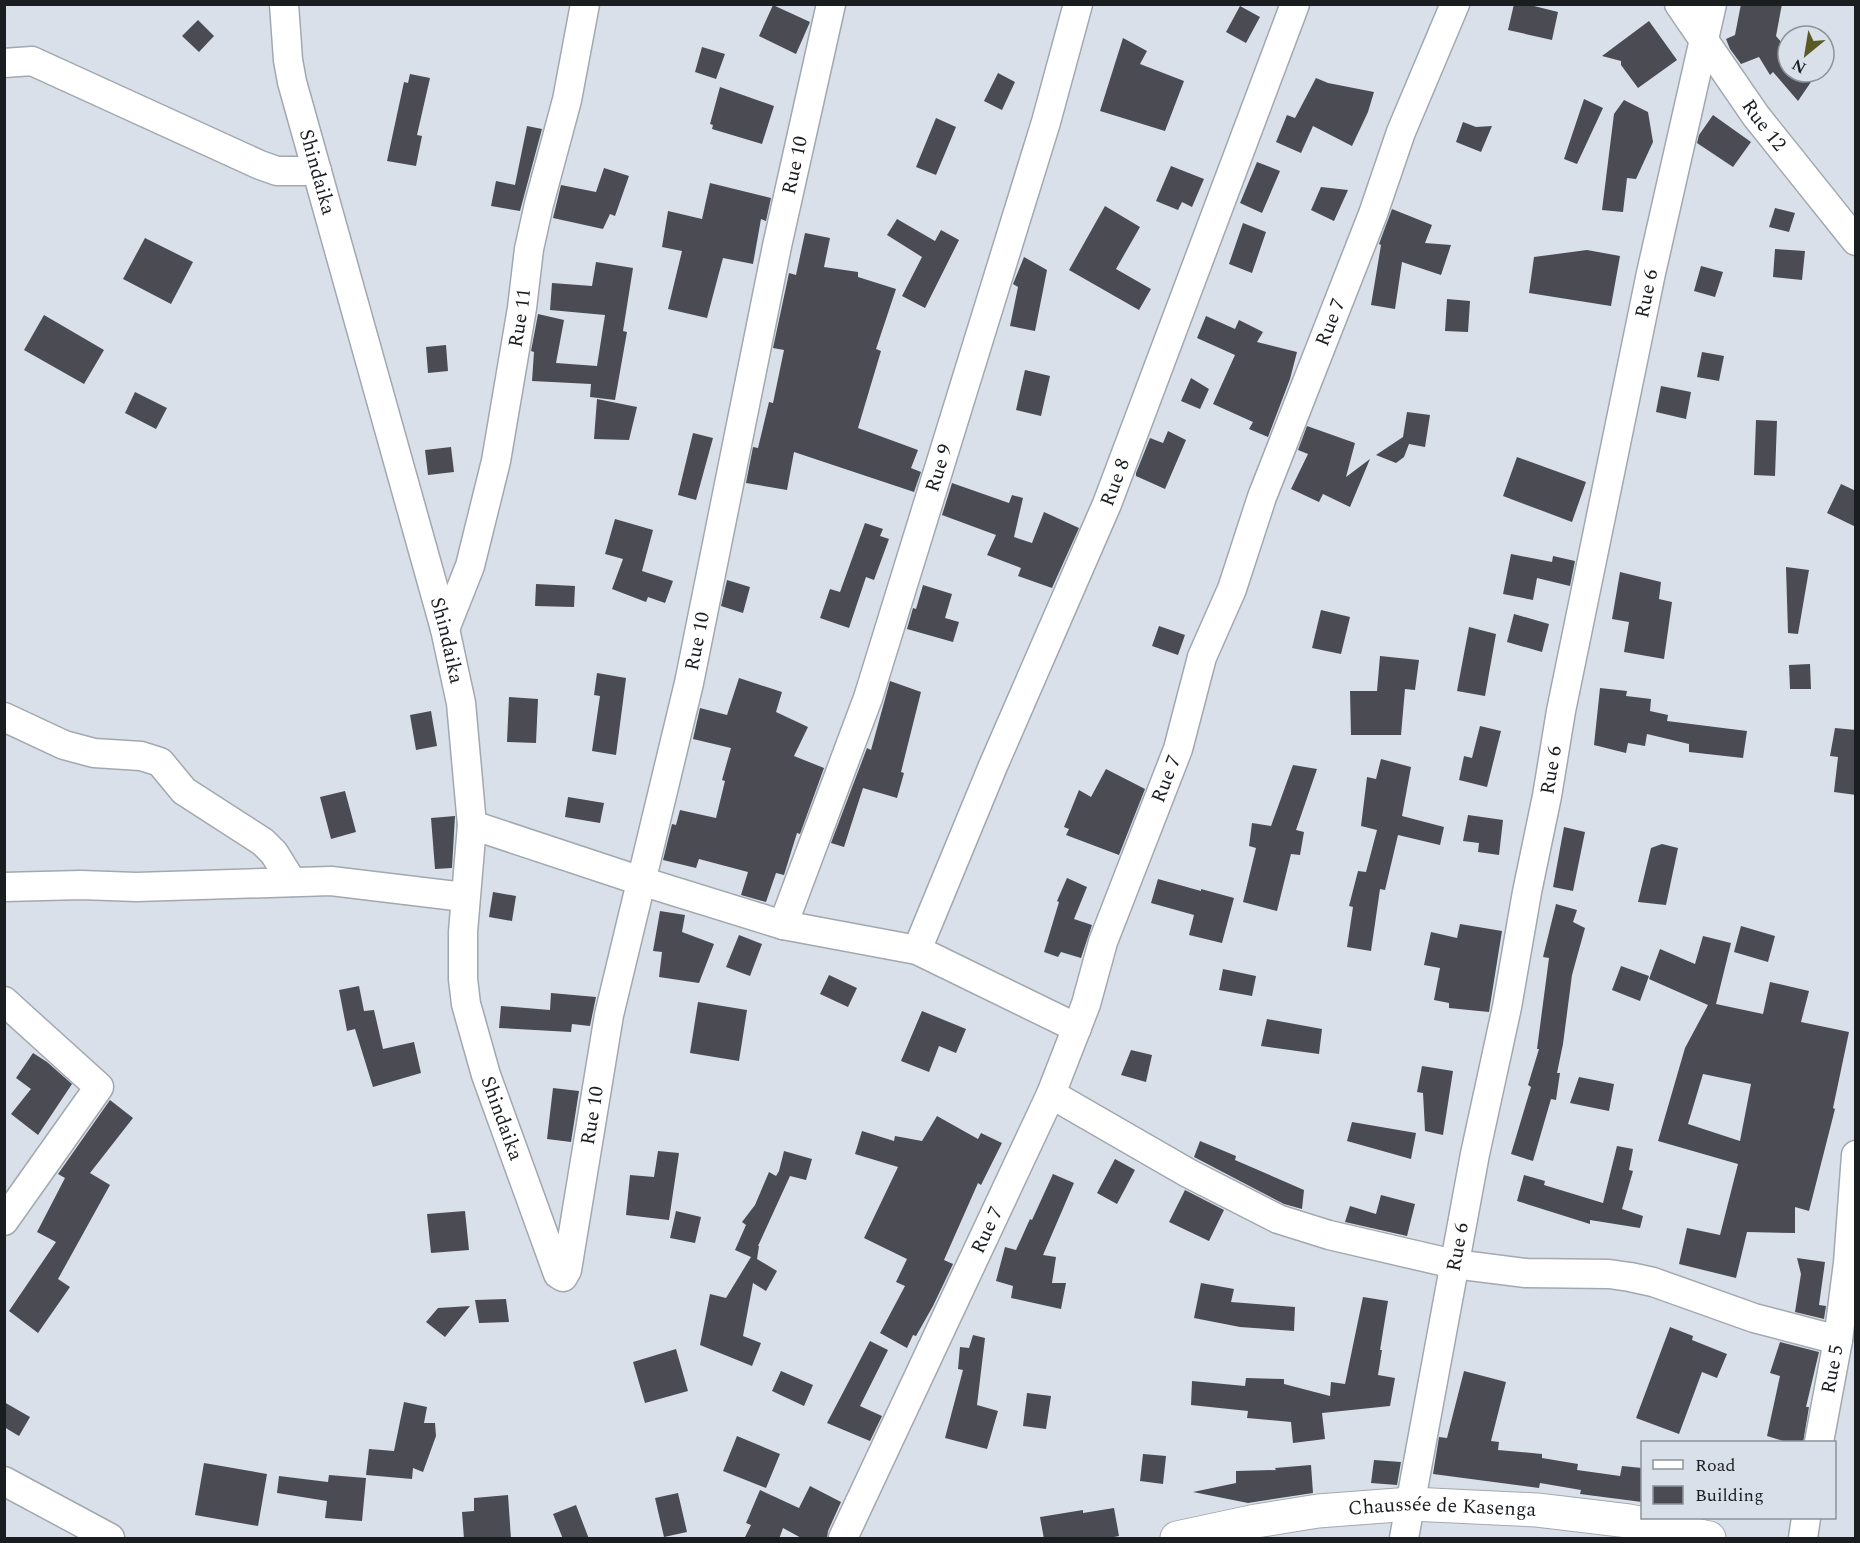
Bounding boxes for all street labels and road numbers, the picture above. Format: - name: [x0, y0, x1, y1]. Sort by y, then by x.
- street label: Rue 12: [1734, 93, 1794, 158]
- street label: Shindaika: [291, 126, 344, 219]
- street label: Rue 10: [774, 133, 816, 197]
- street label: Rue 6: [1627, 267, 1666, 321]
- street label: Rue 11: [501, 287, 539, 350]
- street label: Rue 7: [1308, 294, 1353, 351]
- street label: Rue 9: [917, 440, 961, 496]
- street label: Rue 8: [1092, 454, 1138, 511]
- street label: Shindaika: [422, 594, 471, 687]
- street label: Rue 10: [677, 609, 718, 673]
- street label: Rue 6: [1532, 743, 1570, 797]
- street label: Rue 7: [1143, 751, 1189, 807]
- street label: Shindaika: [473, 1072, 531, 1165]
- street label: Rue 10: [573, 1084, 612, 1147]
- street label: Rue 7: [963, 1201, 1011, 1259]
- street label: Rue 6: [1439, 1220, 1477, 1274]
- street label: Rue 5: [1813, 1342, 1852, 1396]
- street label: Chaussée de Kasenga: [1347, 1489, 1537, 1525]

